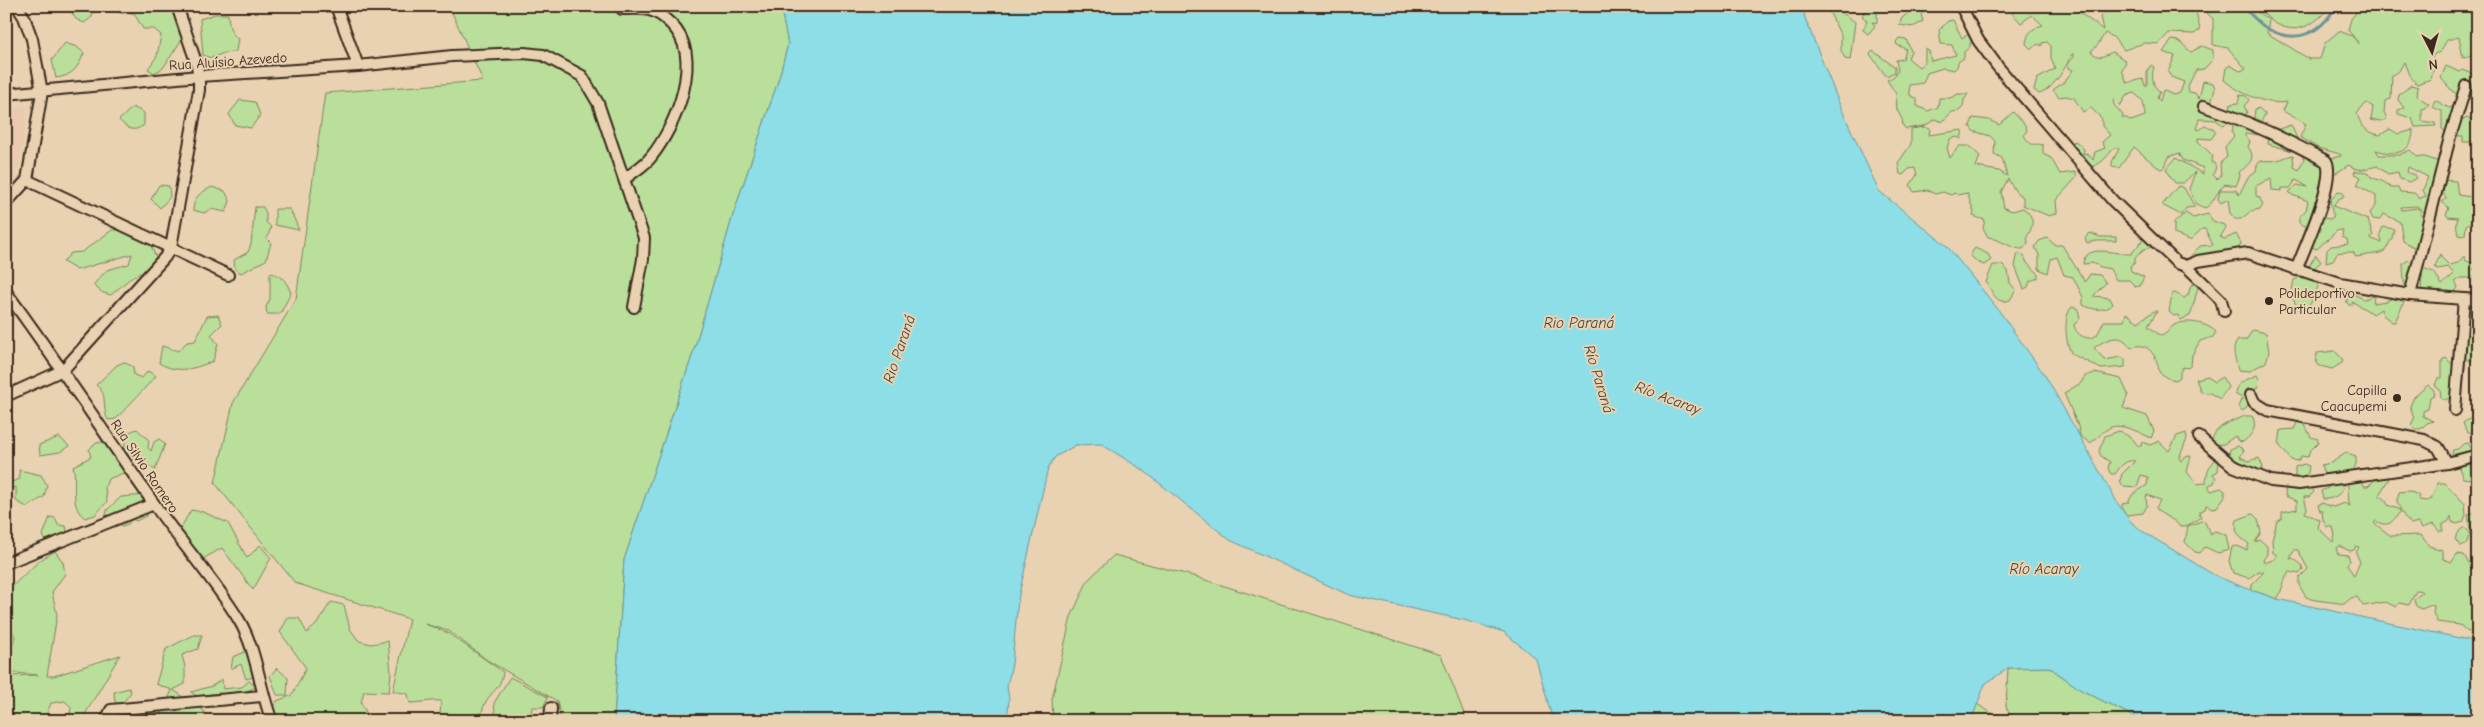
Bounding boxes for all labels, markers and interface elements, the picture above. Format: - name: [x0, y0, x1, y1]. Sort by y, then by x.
- north arrow: [2406, 28, 2456, 78]
- street label: Rua Aluísio Azevedo: [168, 49, 288, 74]
- text: N: [2428, 56, 2439, 73]
- place label: Polideportivo Particular: [2279, 285, 2355, 318]
- marker: Polideportivo Particular: [2263, 295, 2275, 307]
- water label: Rio Paraná: [879, 312, 919, 385]
- water label: Rio Paraná: [1544, 314, 1615, 332]
- water label: Río Paraná: [1580, 343, 1618, 416]
- water label: Río Acaray: [1633, 377, 1705, 419]
- place label: Capilla Caacupemi: [2321, 382, 2387, 415]
- marker: Capilla Caacupemi: [2391, 392, 2403, 404]
- street label: Rua Silvio Romero: [107, 416, 182, 516]
- water label: Río Acaray: [2010, 560, 2080, 578]

